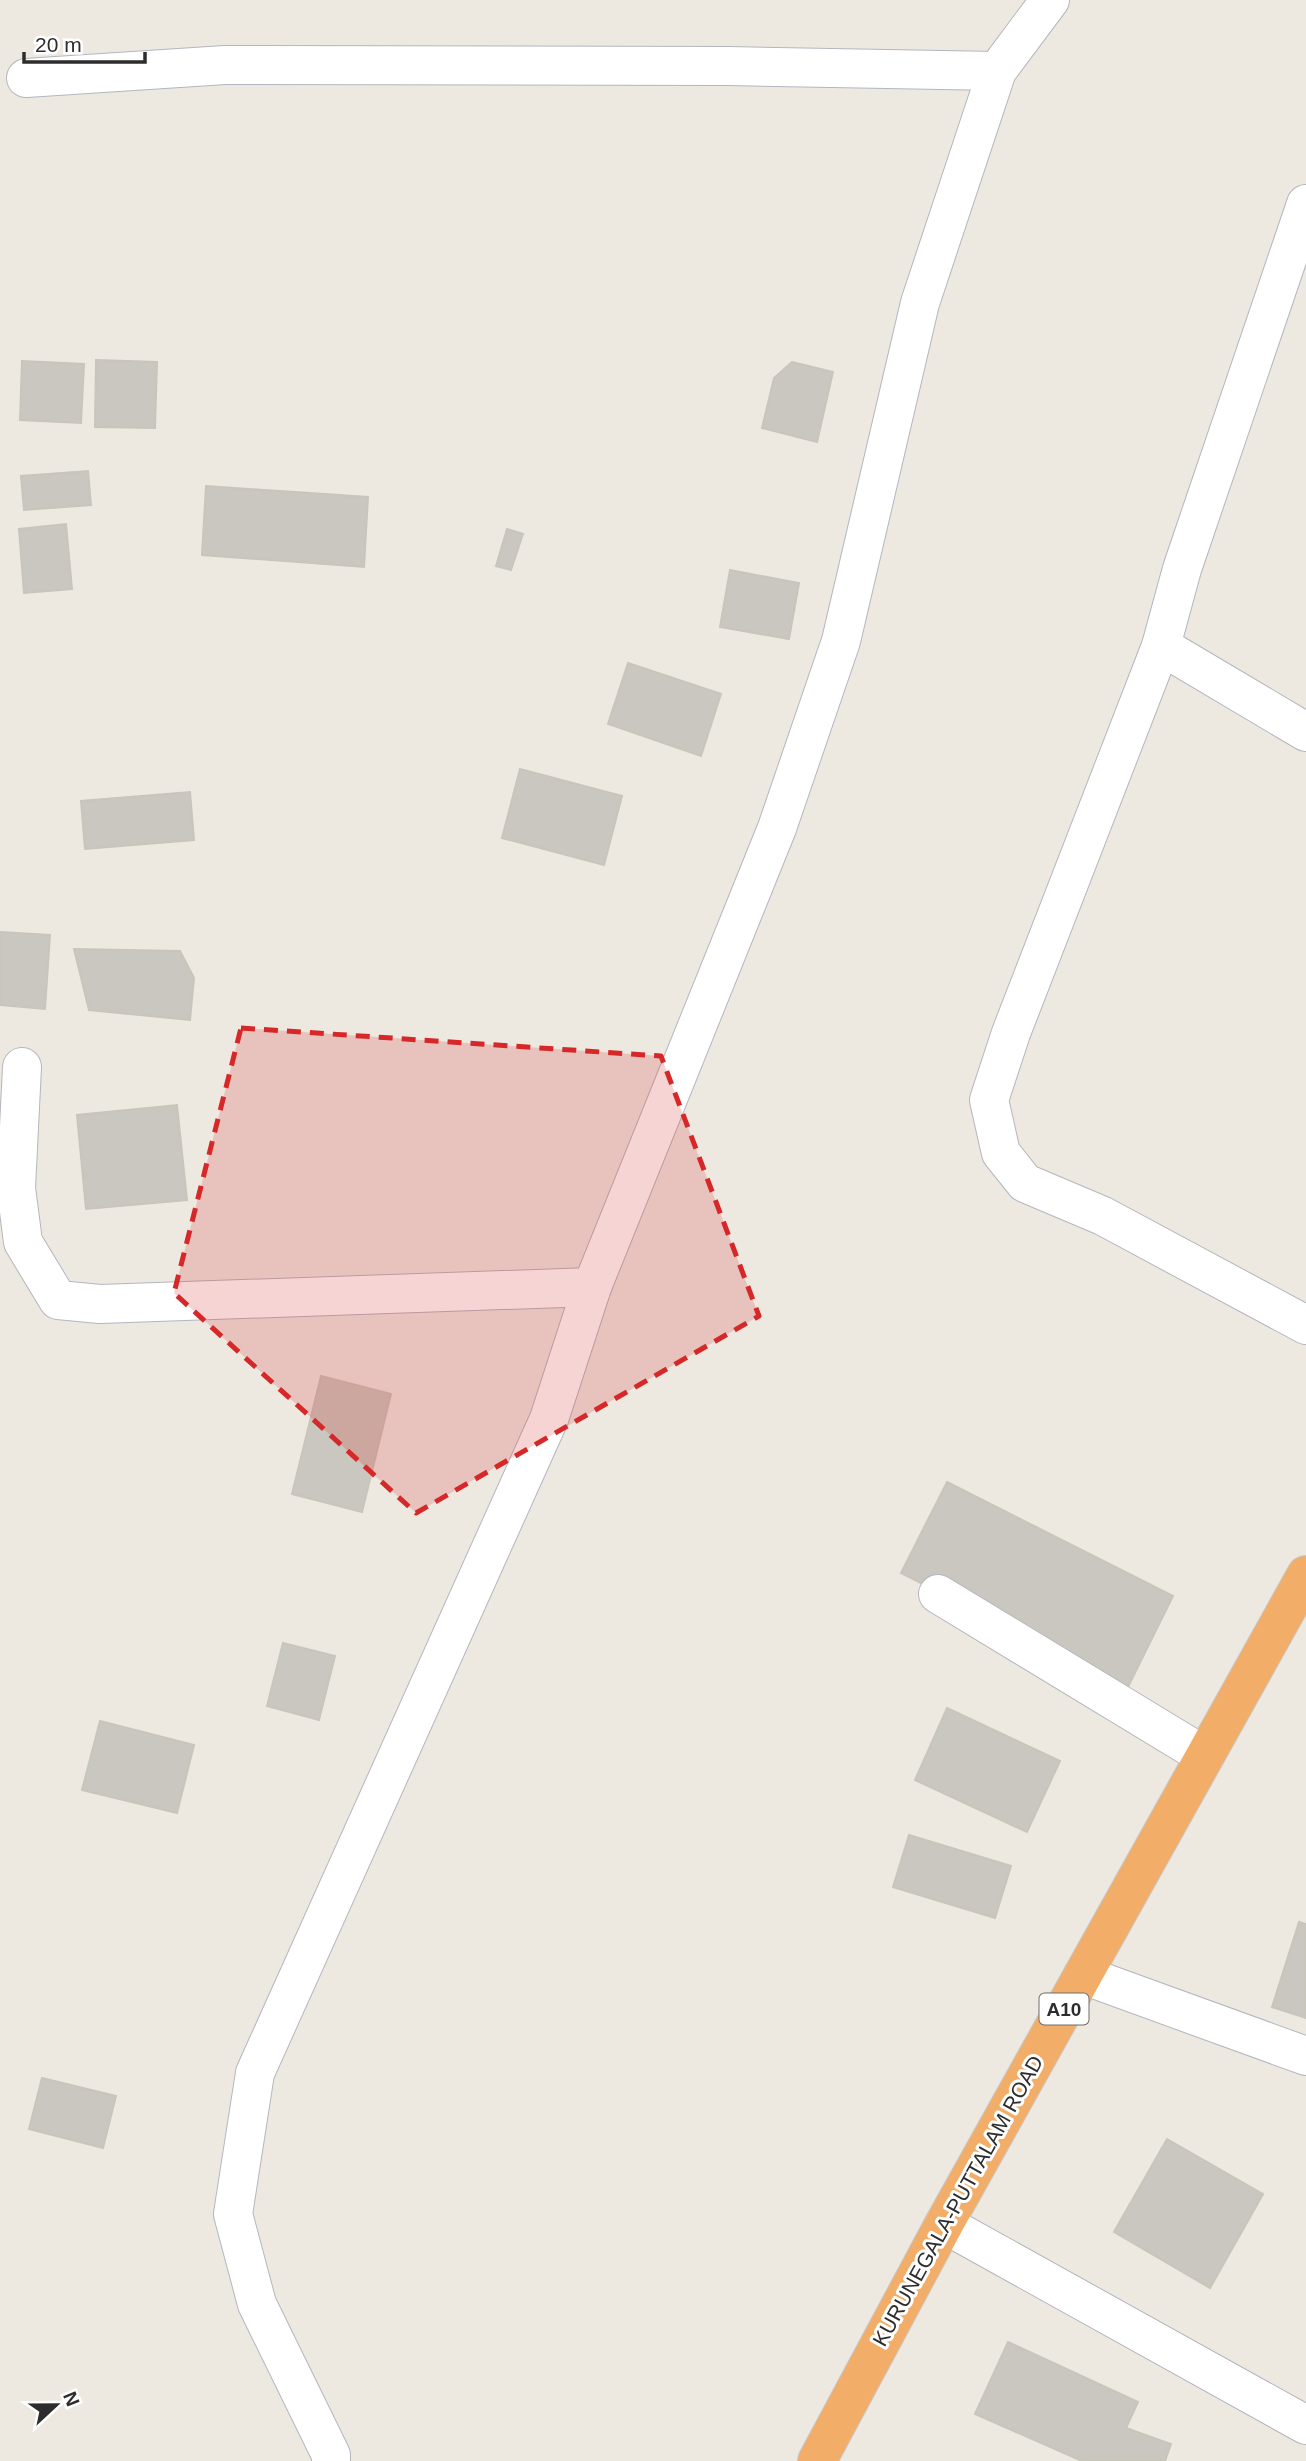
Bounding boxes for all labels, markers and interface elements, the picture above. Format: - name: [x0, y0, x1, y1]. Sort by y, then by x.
- scale bar: [24, 21, 145, 65]
- text: 20 m: [35, 33, 82, 56]
- road number: A10: [1040, 1994, 1088, 2024]
- street label: KURUNEGALA-PUTTALAM ROAD: [868, 2051, 1047, 2350]
- north arrow: [21, 2370, 91, 2440]
- text: N: [59, 2389, 84, 2409]

